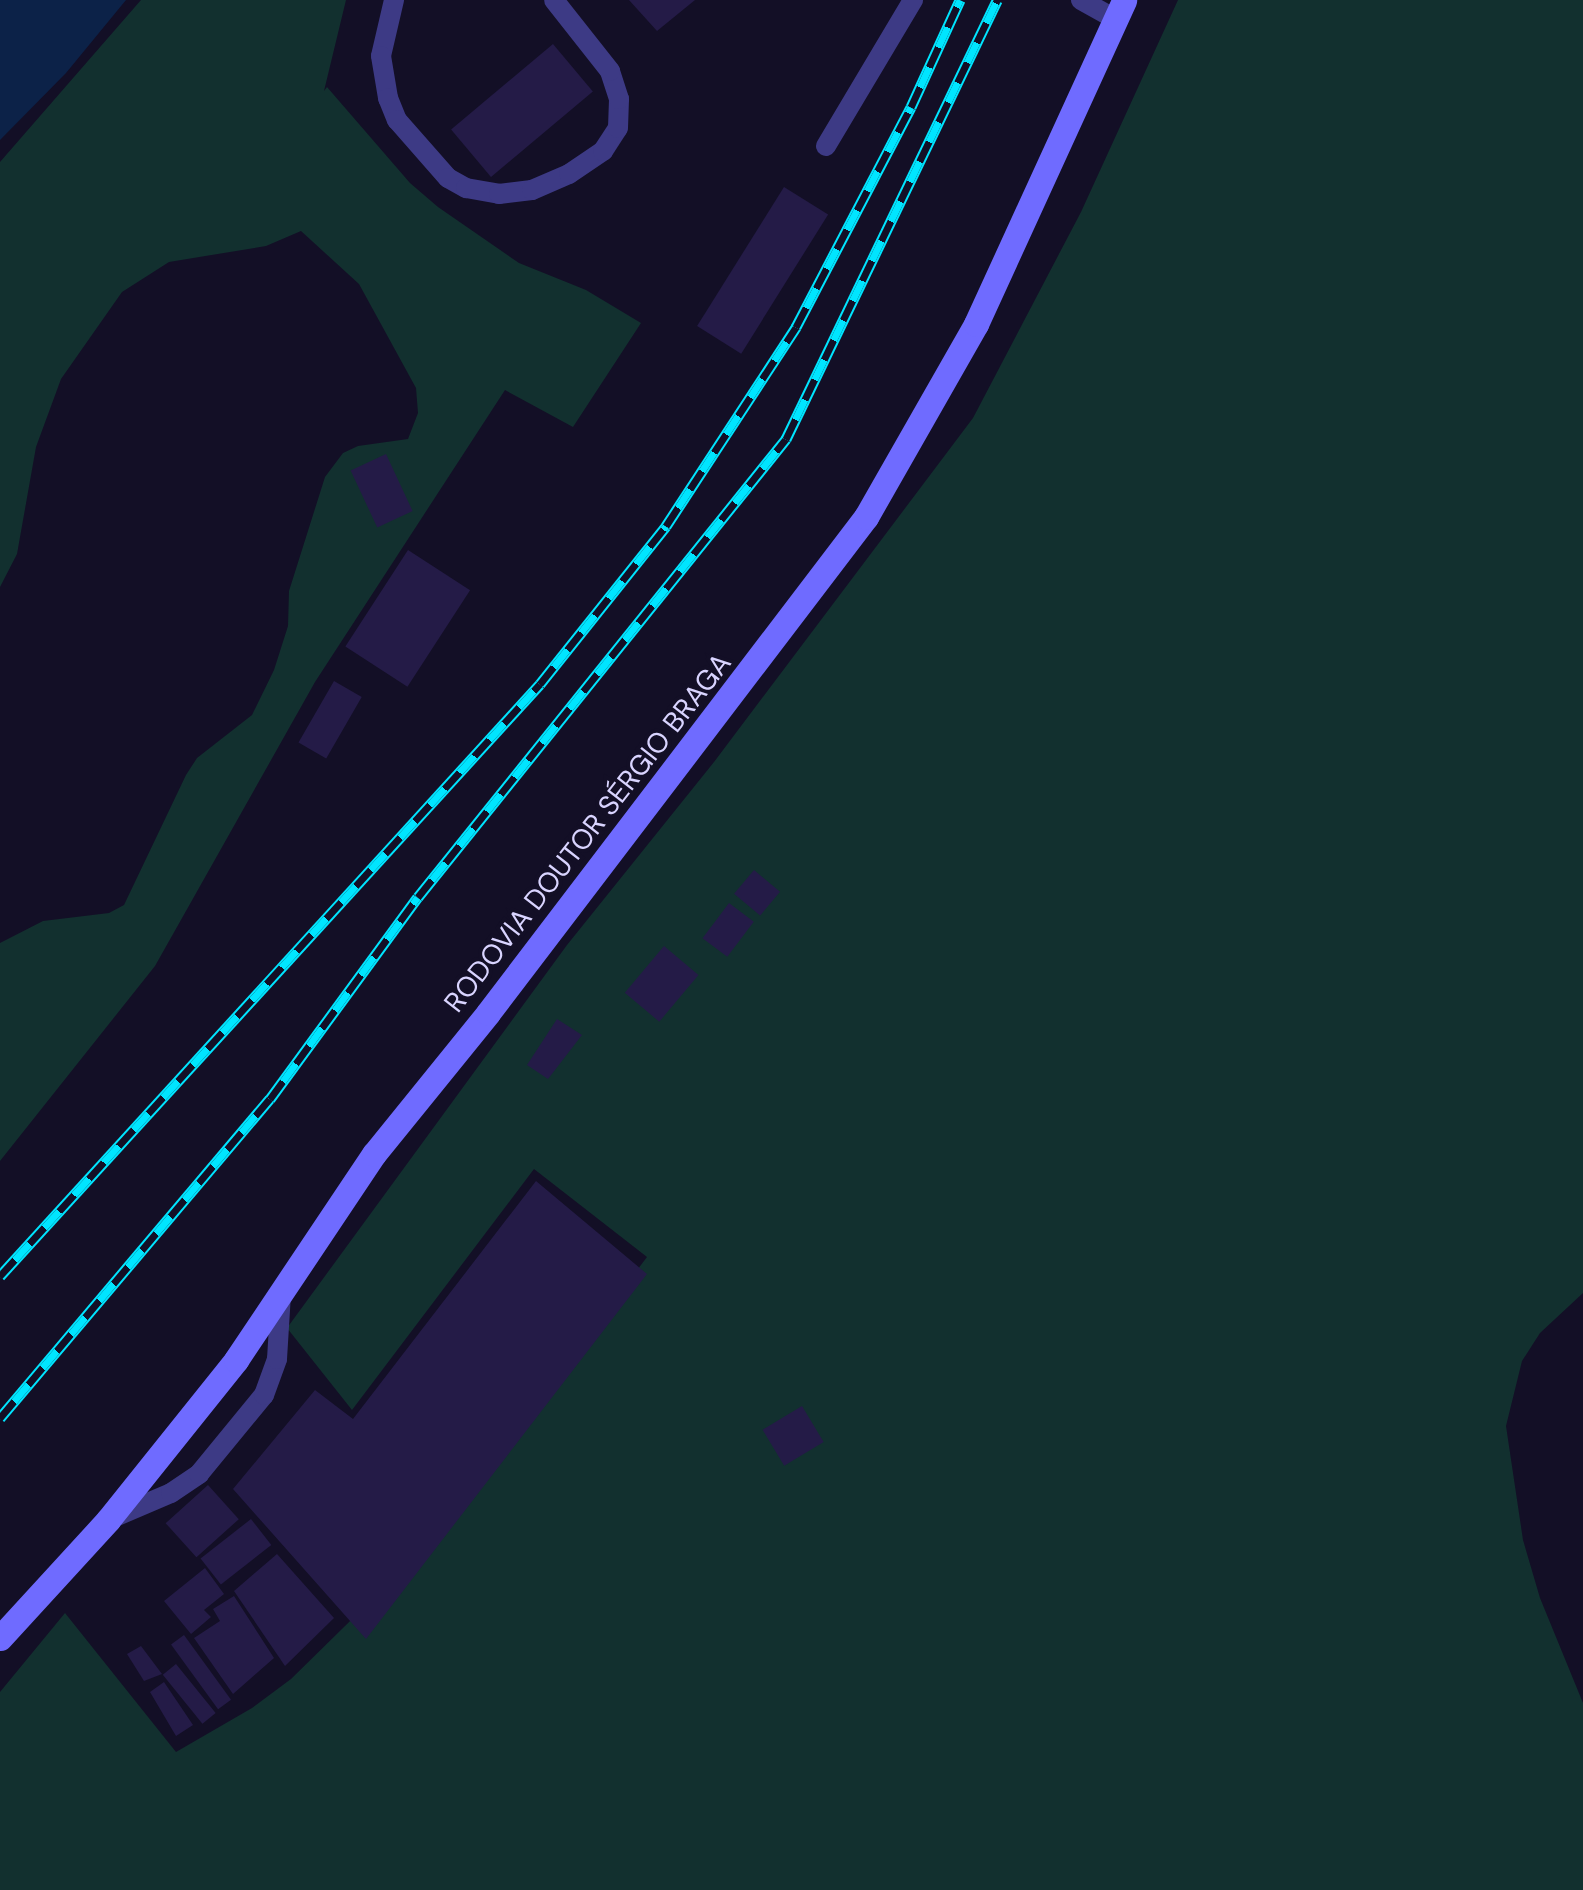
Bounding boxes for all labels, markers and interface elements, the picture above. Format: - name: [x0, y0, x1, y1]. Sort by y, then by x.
- street label: RODOVIA DOUTOR SÉRGIO BRAGA: [437, 647, 739, 1019]

